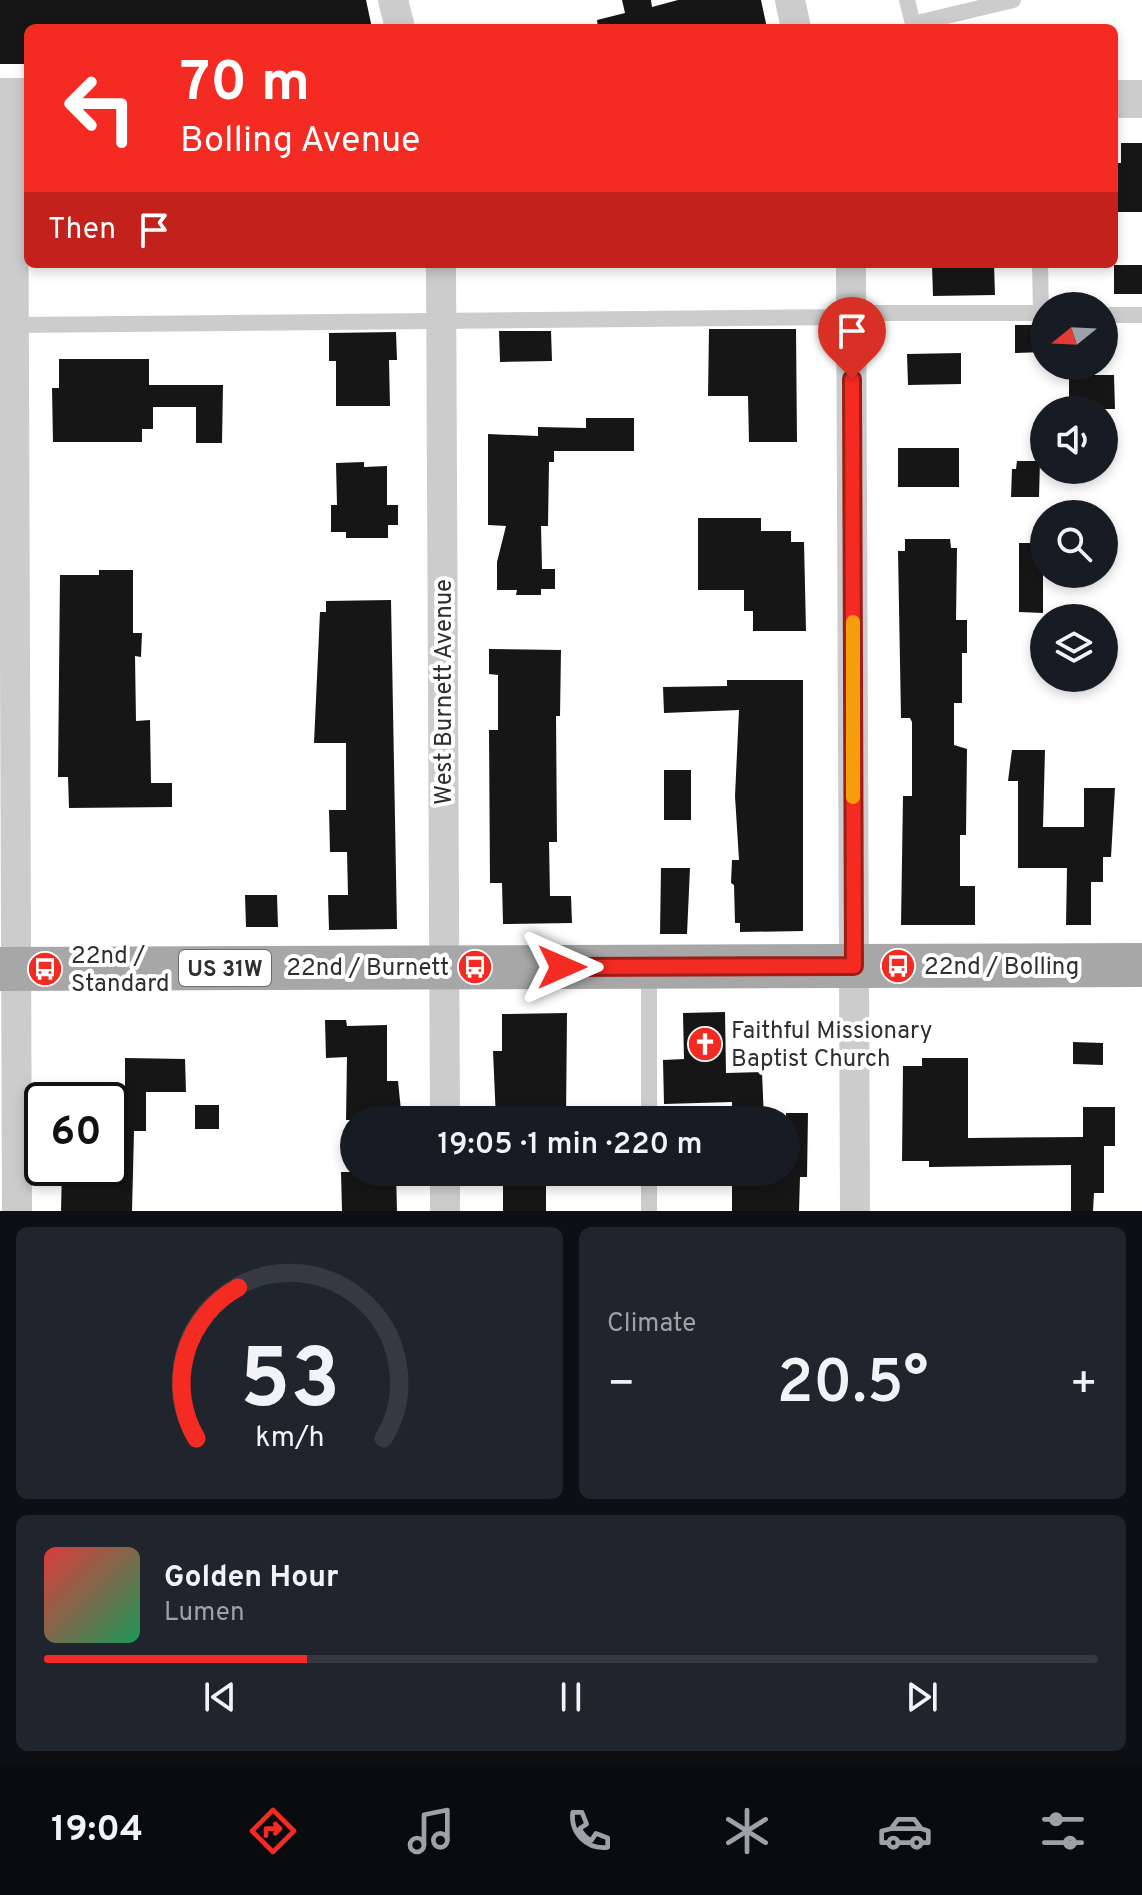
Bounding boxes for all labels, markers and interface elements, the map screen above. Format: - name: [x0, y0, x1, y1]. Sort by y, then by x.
- text: 70 m: [180, 50, 310, 120]
- icon: left: [48, 56, 152, 160]
- text: Bolling Avenue: [180, 119, 420, 165]
- icon: arrive: [132, 208, 176, 252]
- text: Then: [48, 212, 116, 249]
- north arrow: [1030, 292, 1118, 380]
- map controls: [1030, 292, 1118, 692]
- pin: [818, 297, 886, 379]
- icon: arrive: [830, 309, 874, 353]
- button: sound: [1030, 396, 1118, 484]
- button: search: [1030, 500, 1118, 588]
- street label: West Burnett Avenue: [430, 579, 460, 805]
- button: layers: [1030, 604, 1118, 692]
- position arrow: [520, 925, 604, 1009]
- place label: 22nd / Standard: [71, 942, 169, 1000]
- bus stop icon: 22nd / Bolling: [879, 947, 917, 985]
- bus stop icon: 22nd / Burnett: [456, 948, 494, 986]
- bus stop icon: 22nd / Standard: [26, 950, 64, 988]
- road number: US 31W: [179, 950, 271, 986]
- place label: 22nd / Bolling: [924, 953, 1079, 983]
- place label: 22nd / Burnett: [286, 954, 449, 984]
- place label: Faithful Missionary Baptist Church: [731, 1017, 932, 1075]
- church icon: Faithful Missionary Baptist Church: [686, 1025, 724, 1063]
- speed limit sign: 60: [24, 1082, 128, 1186]
- text: 19:05 · 1 min · 220 m: [438, 1127, 702, 1164]
- text: Climate: [607, 1308, 696, 1341]
- text: 53: [239, 1332, 340, 1437]
- text: 20.5°: [777, 1348, 928, 1424]
- text: −: [607, 1358, 635, 1414]
- text: +: [1070, 1358, 1098, 1414]
- text: km/h: [255, 1421, 324, 1457]
- text: Golden Hour: [164, 1560, 338, 1597]
- text: Lumen: [164, 1597, 245, 1630]
- icon: previous: [198, 1675, 242, 1719]
- icon: pause: [549, 1675, 593, 1719]
- icon: next: [900, 1675, 944, 1719]
- icon: directions: [245, 1803, 301, 1859]
- icon: music: [403, 1803, 459, 1859]
- icon: phone: [561, 1803, 617, 1859]
- icon: climate: [719, 1803, 775, 1859]
- icon: car: [877, 1803, 933, 1859]
- icon: filters: [1035, 1803, 1091, 1859]
- text: 19:04: [51, 1808, 143, 1854]

